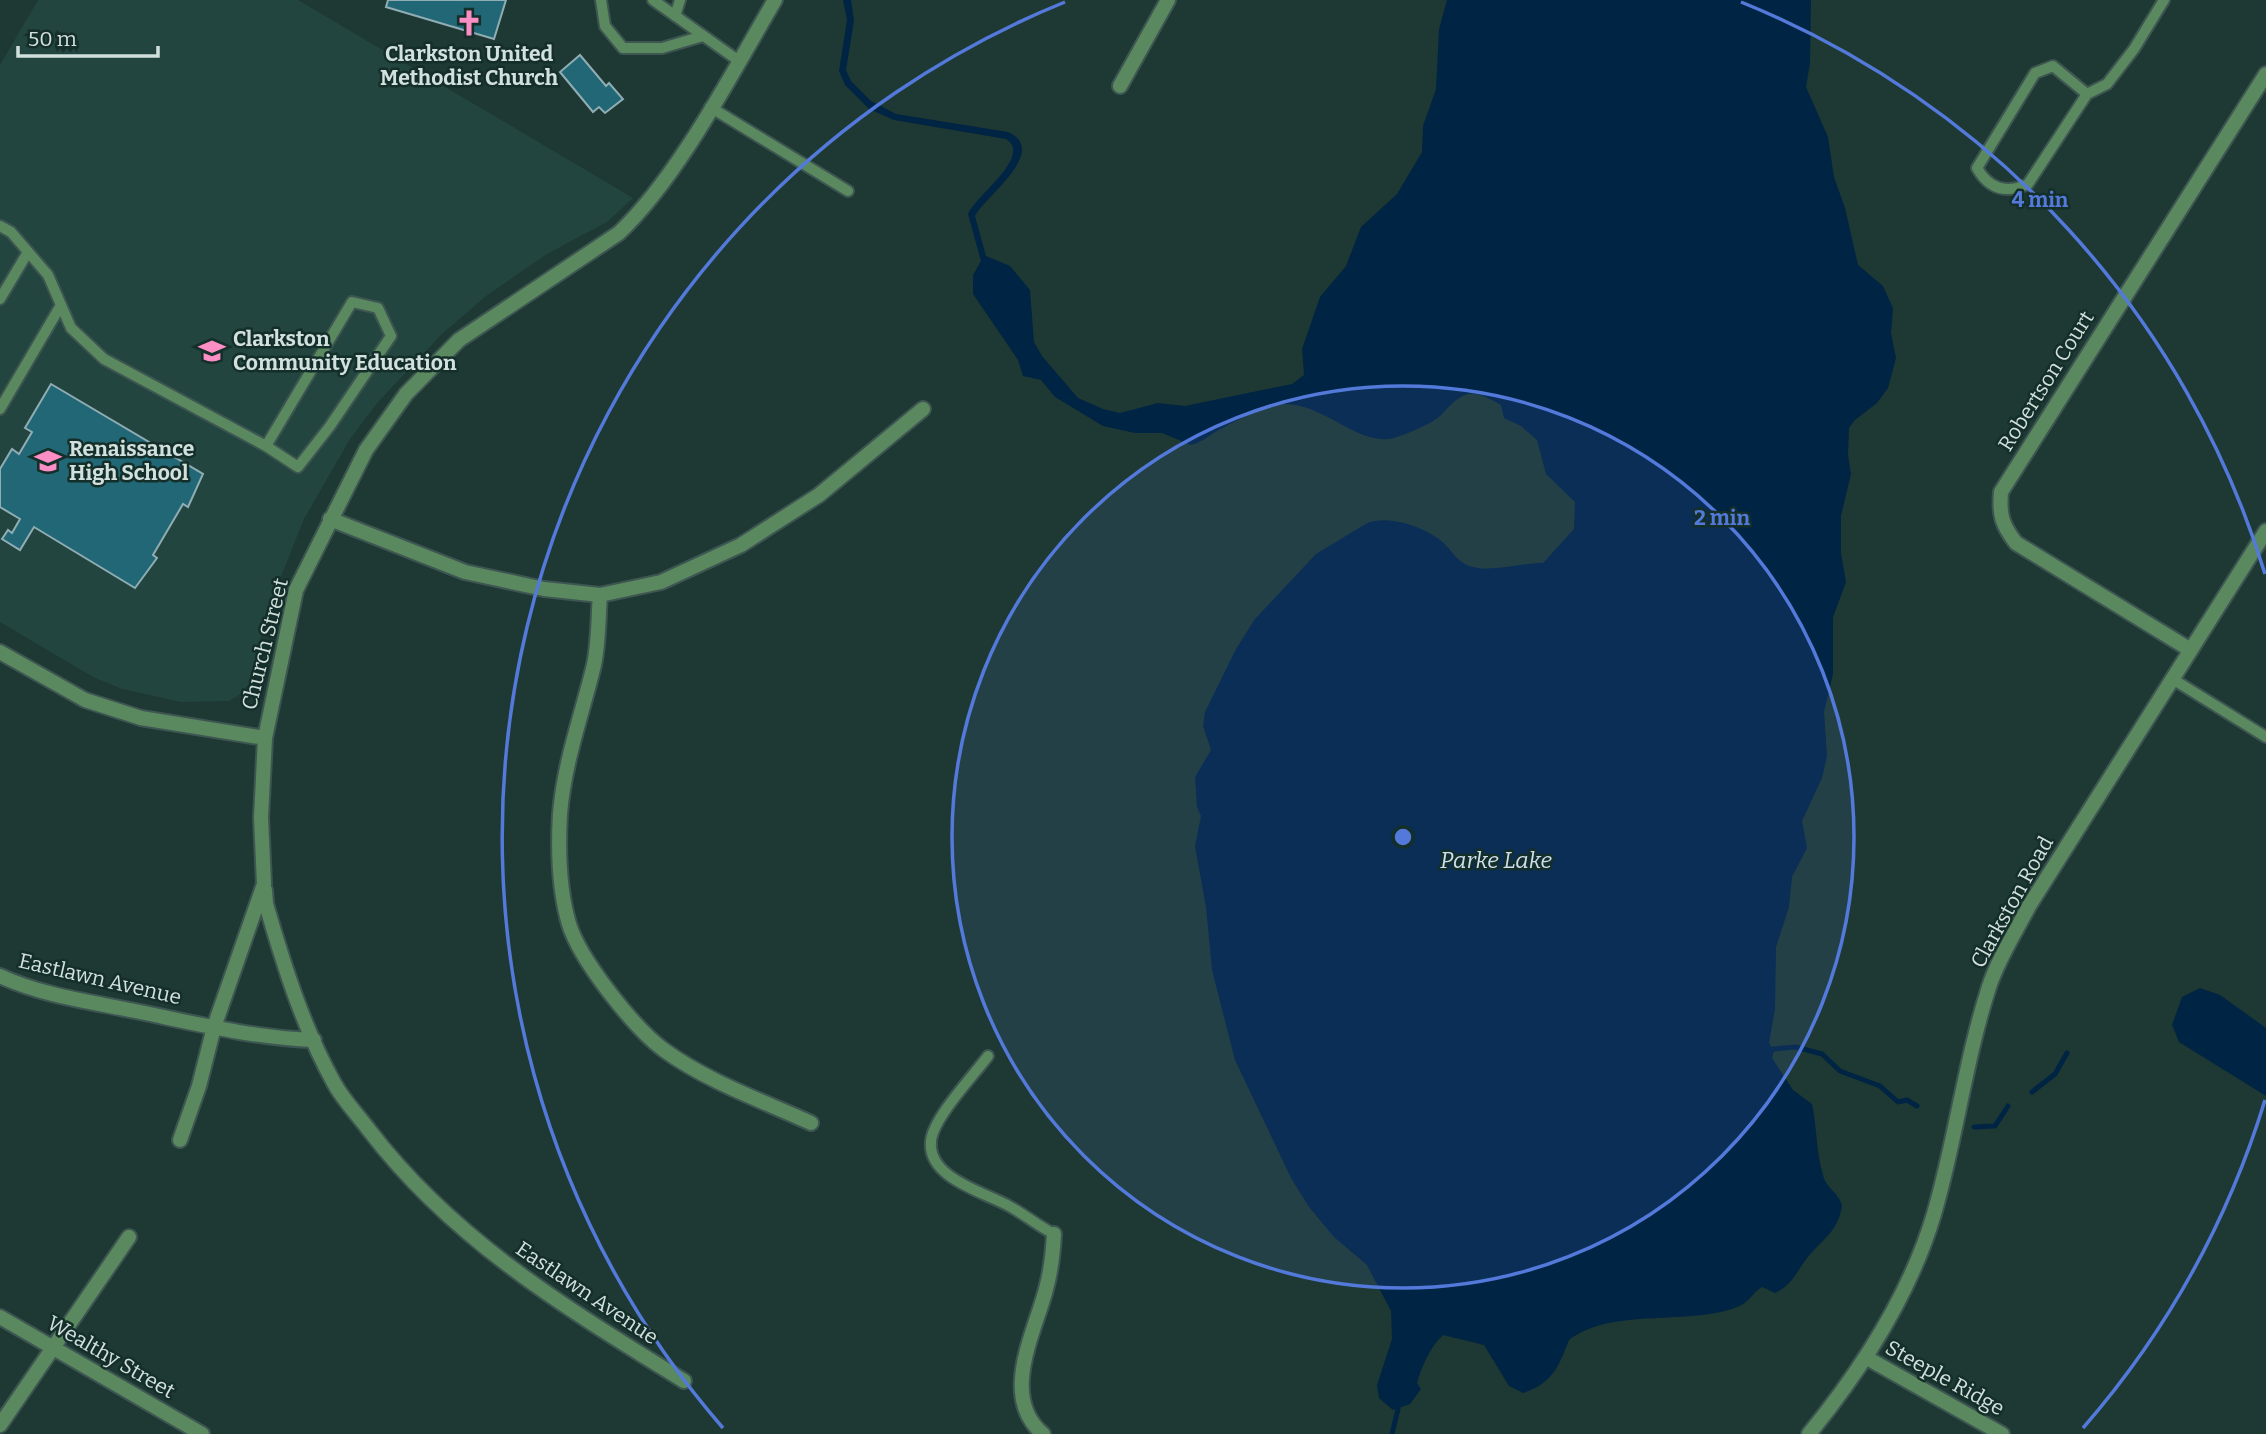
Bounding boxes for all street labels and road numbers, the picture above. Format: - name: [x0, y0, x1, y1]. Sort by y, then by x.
- street label: Robertson Court: [1992, 306, 2100, 456]
- street label: Church Street: [236, 575, 294, 713]
- street label: Clarkston Road: [1965, 832, 2059, 972]
- street label: Eastlawn Avenue: [16, 948, 184, 1010]
- street label: Eastlawn Avenue: [511, 1236, 663, 1350]
- street label: Wealthy Street: [42, 1310, 180, 1404]
- street label: Steeple Ridge: [1881, 1335, 2009, 1421]

